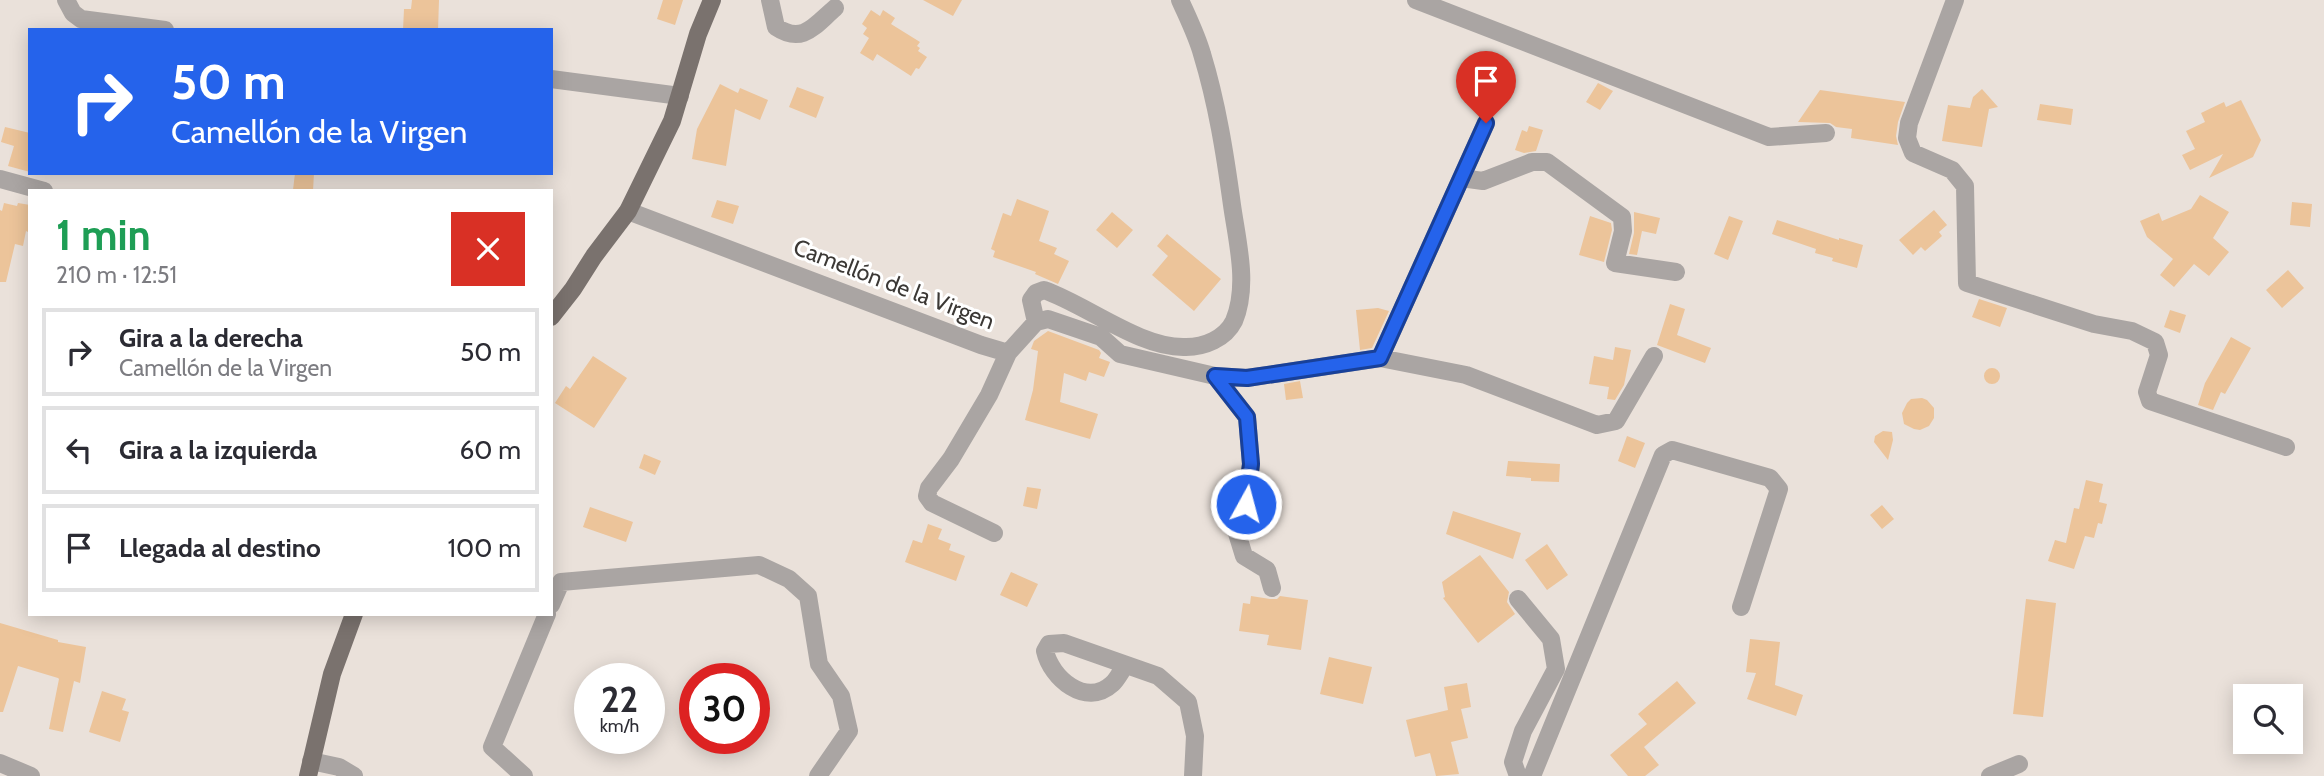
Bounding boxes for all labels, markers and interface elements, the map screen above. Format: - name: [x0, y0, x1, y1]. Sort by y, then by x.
- pin: [1456, 51, 1516, 123]
- text: 50 m: [171, 52, 286, 111]
- icon: right: [56, 56, 147, 147]
- icon: arrive: [1467, 62, 1505, 100]
- text: Camellón de la Virgen: [171, 112, 467, 151]
- text: 1 min: [56, 209, 151, 261]
- button: close: [451, 212, 525, 286]
- street label: Camellón de la Virgen: [790, 233, 998, 335]
- text: 210 m · 12:51: [56, 261, 177, 289]
- text: Gira a la derecha: [119, 322, 303, 354]
- icon: right: [60, 333, 98, 371]
- text: 50 m: [460, 336, 521, 368]
- text: Camellón de la Virgen: [119, 354, 332, 382]
- icon: left: [60, 431, 98, 469]
- text: Gira a la izquierda: [119, 434, 317, 466]
- text: 60 m: [459, 434, 521, 466]
- position arrow: [1209, 467, 1283, 541]
- icon: arrive: [60, 529, 98, 567]
- text: Llegada al destino: [119, 532, 321, 564]
- text: 100 m: [448, 532, 521, 564]
- speed limit sign: 30: [679, 663, 770, 754]
- text: 22: [601, 678, 638, 721]
- map controls: [2233, 684, 2303, 754]
- button: search: [2233, 684, 2303, 754]
- text: km/h: [600, 715, 639, 737]

